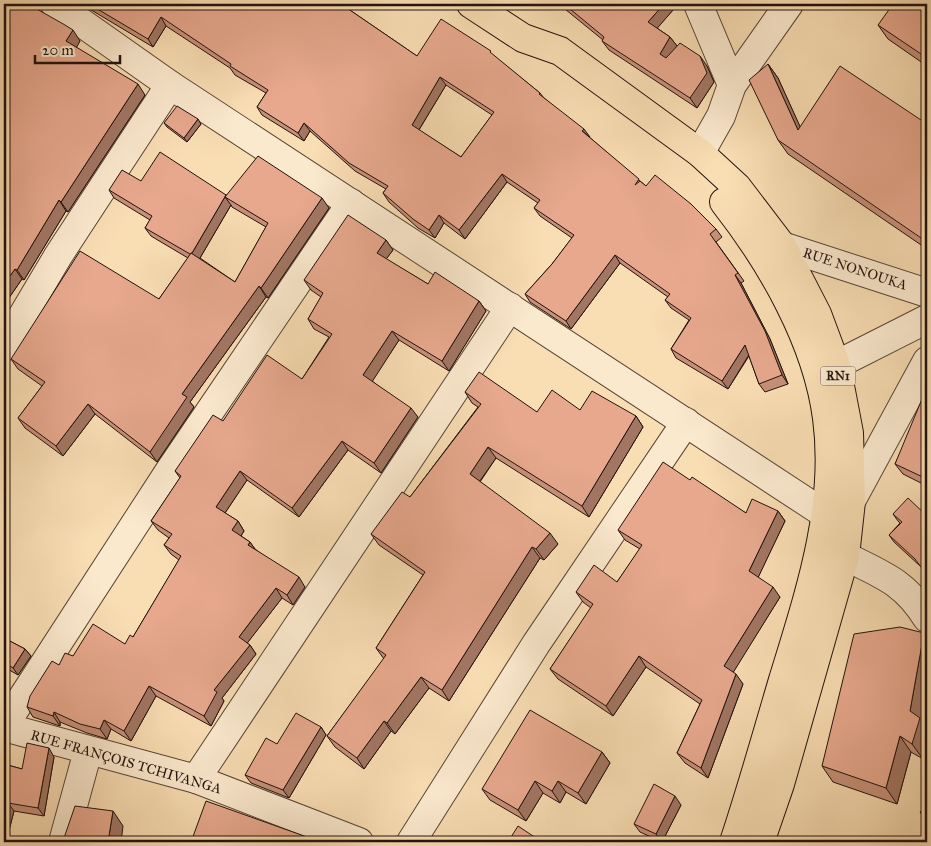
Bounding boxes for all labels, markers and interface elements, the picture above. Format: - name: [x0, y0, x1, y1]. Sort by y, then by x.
- scale bar: [35, 32, 120, 64]
- text: 20 m: [42, 41, 74, 59]
- street label: RUE NONOUKA: [801, 244, 910, 294]
- road number: RN1: [820, 366, 856, 386]
- street label: RUE FRANÇOIS TCHIVANGA: [29, 727, 224, 798]

